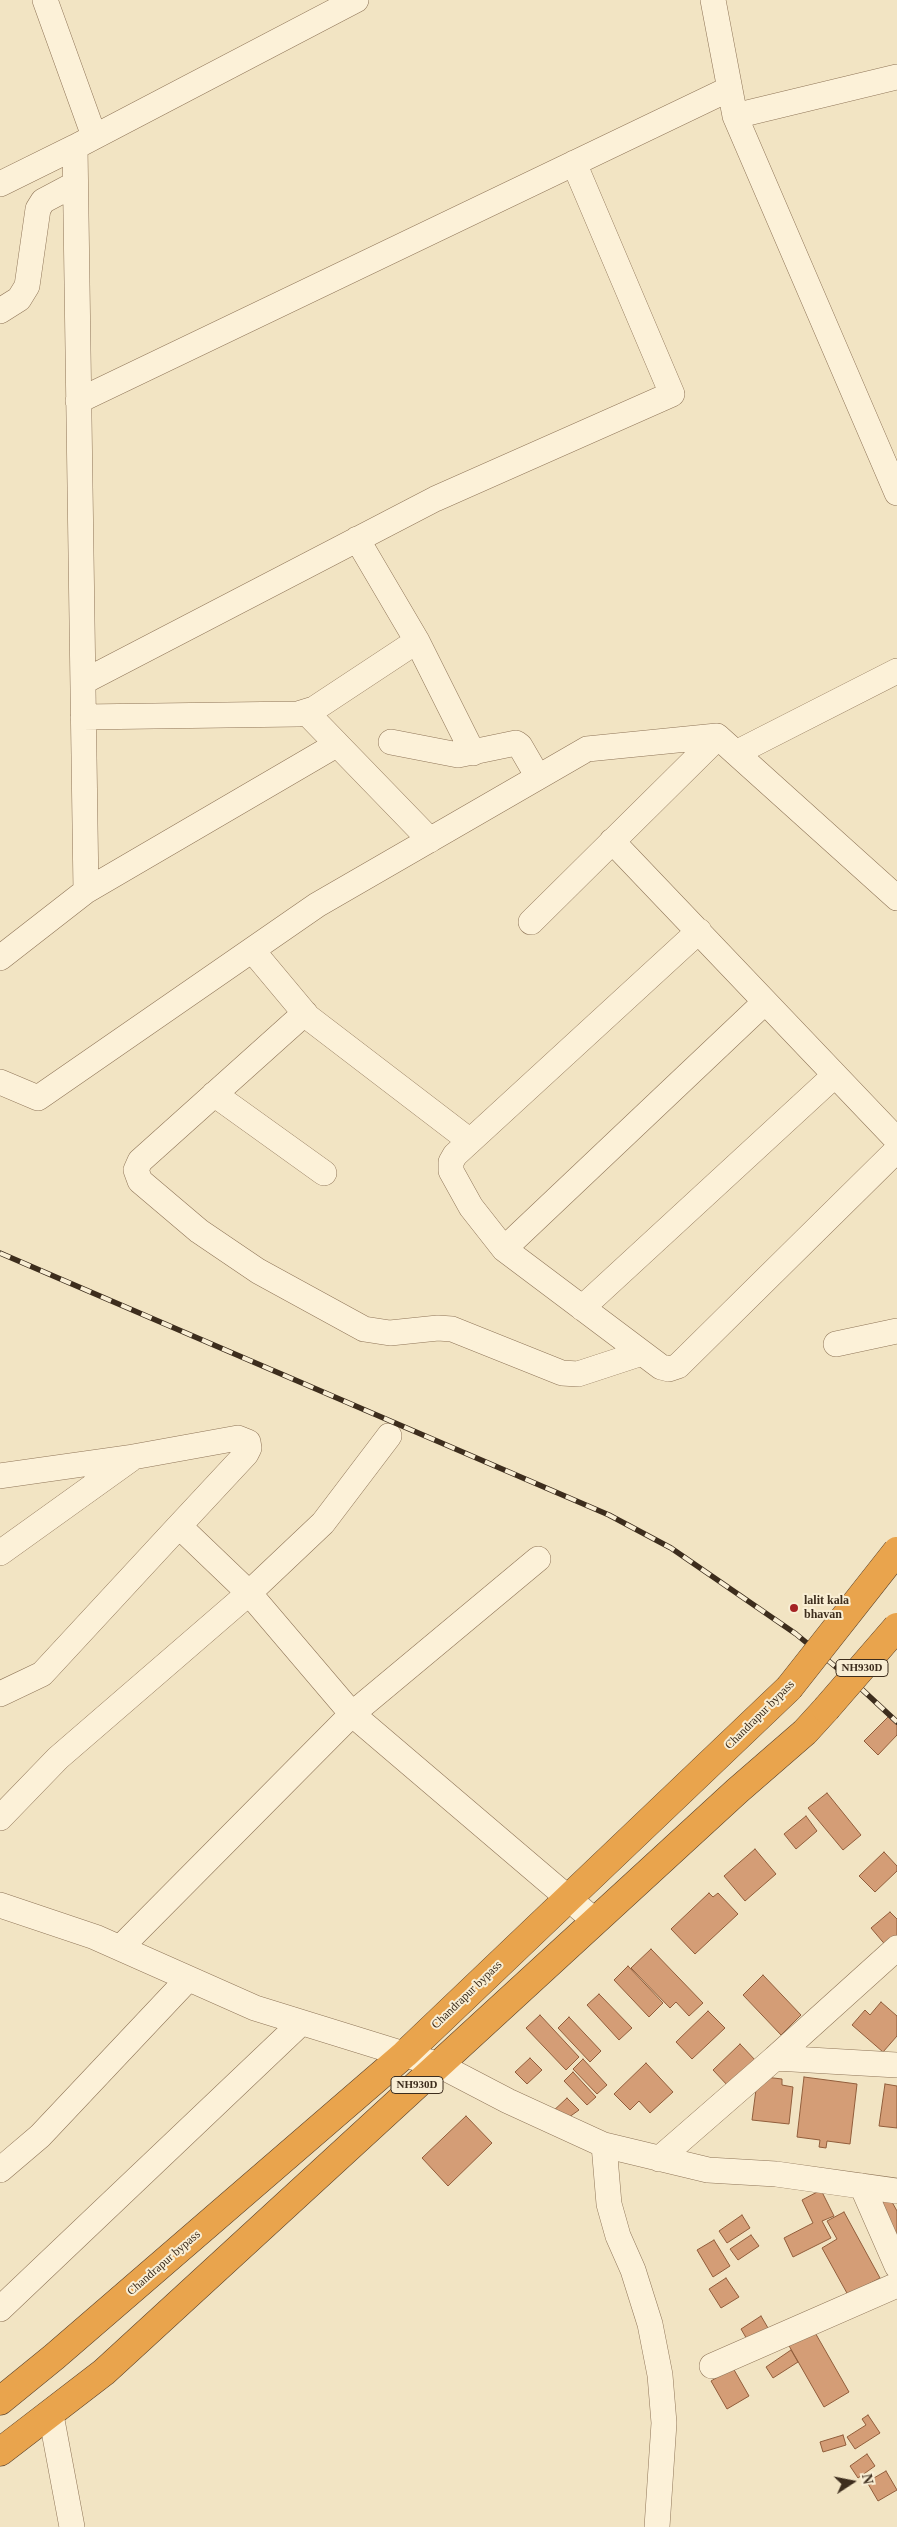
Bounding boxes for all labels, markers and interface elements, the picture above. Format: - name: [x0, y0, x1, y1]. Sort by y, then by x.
- place label: lalit kala bhavan: [804, 1594, 849, 1622]
- marker: lalit kala bhavan: [788, 1602, 800, 1614]
- road number: NH930D: [836, 1660, 888, 1676]
- street label: Chandrapur bypass: [722, 1677, 798, 1753]
- street label: Chandrapur bypass: [429, 1958, 505, 2032]
- road number: NH930D: [391, 2076, 443, 2094]
- street label: Chandrapur bypass: [124, 2227, 204, 2299]
- north arrow: [827, 2457, 877, 2507]
- text: N: [859, 2473, 876, 2485]

